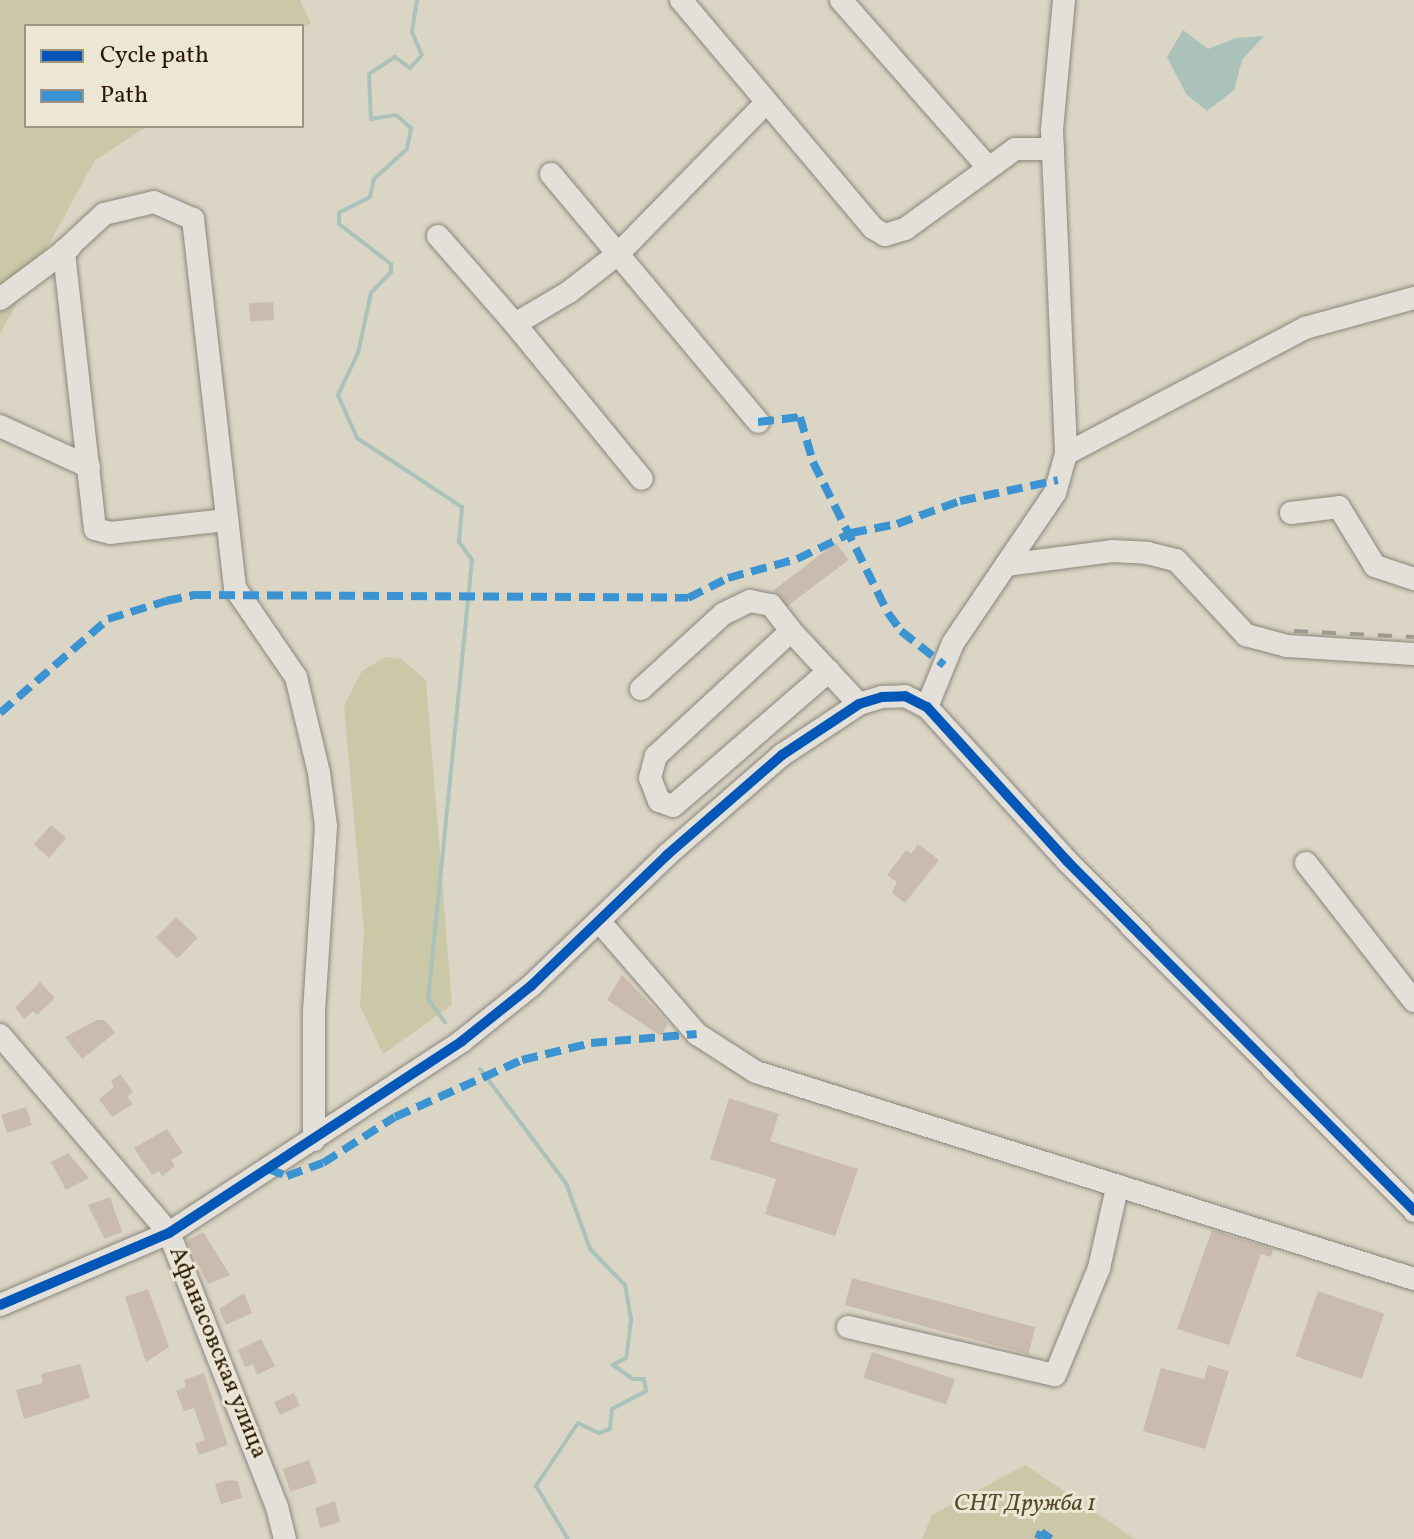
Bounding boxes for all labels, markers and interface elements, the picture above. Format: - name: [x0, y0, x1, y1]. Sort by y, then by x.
- legend: [24, 24, 304, 128]
- text: Cycle path: [100, 39, 209, 73]
- text: Path: [100, 79, 148, 113]
- street label: Афанасовская улица: [161, 1242, 273, 1464]
- park label: СНТ Дружба 1: [954, 1491, 1096, 1519]

